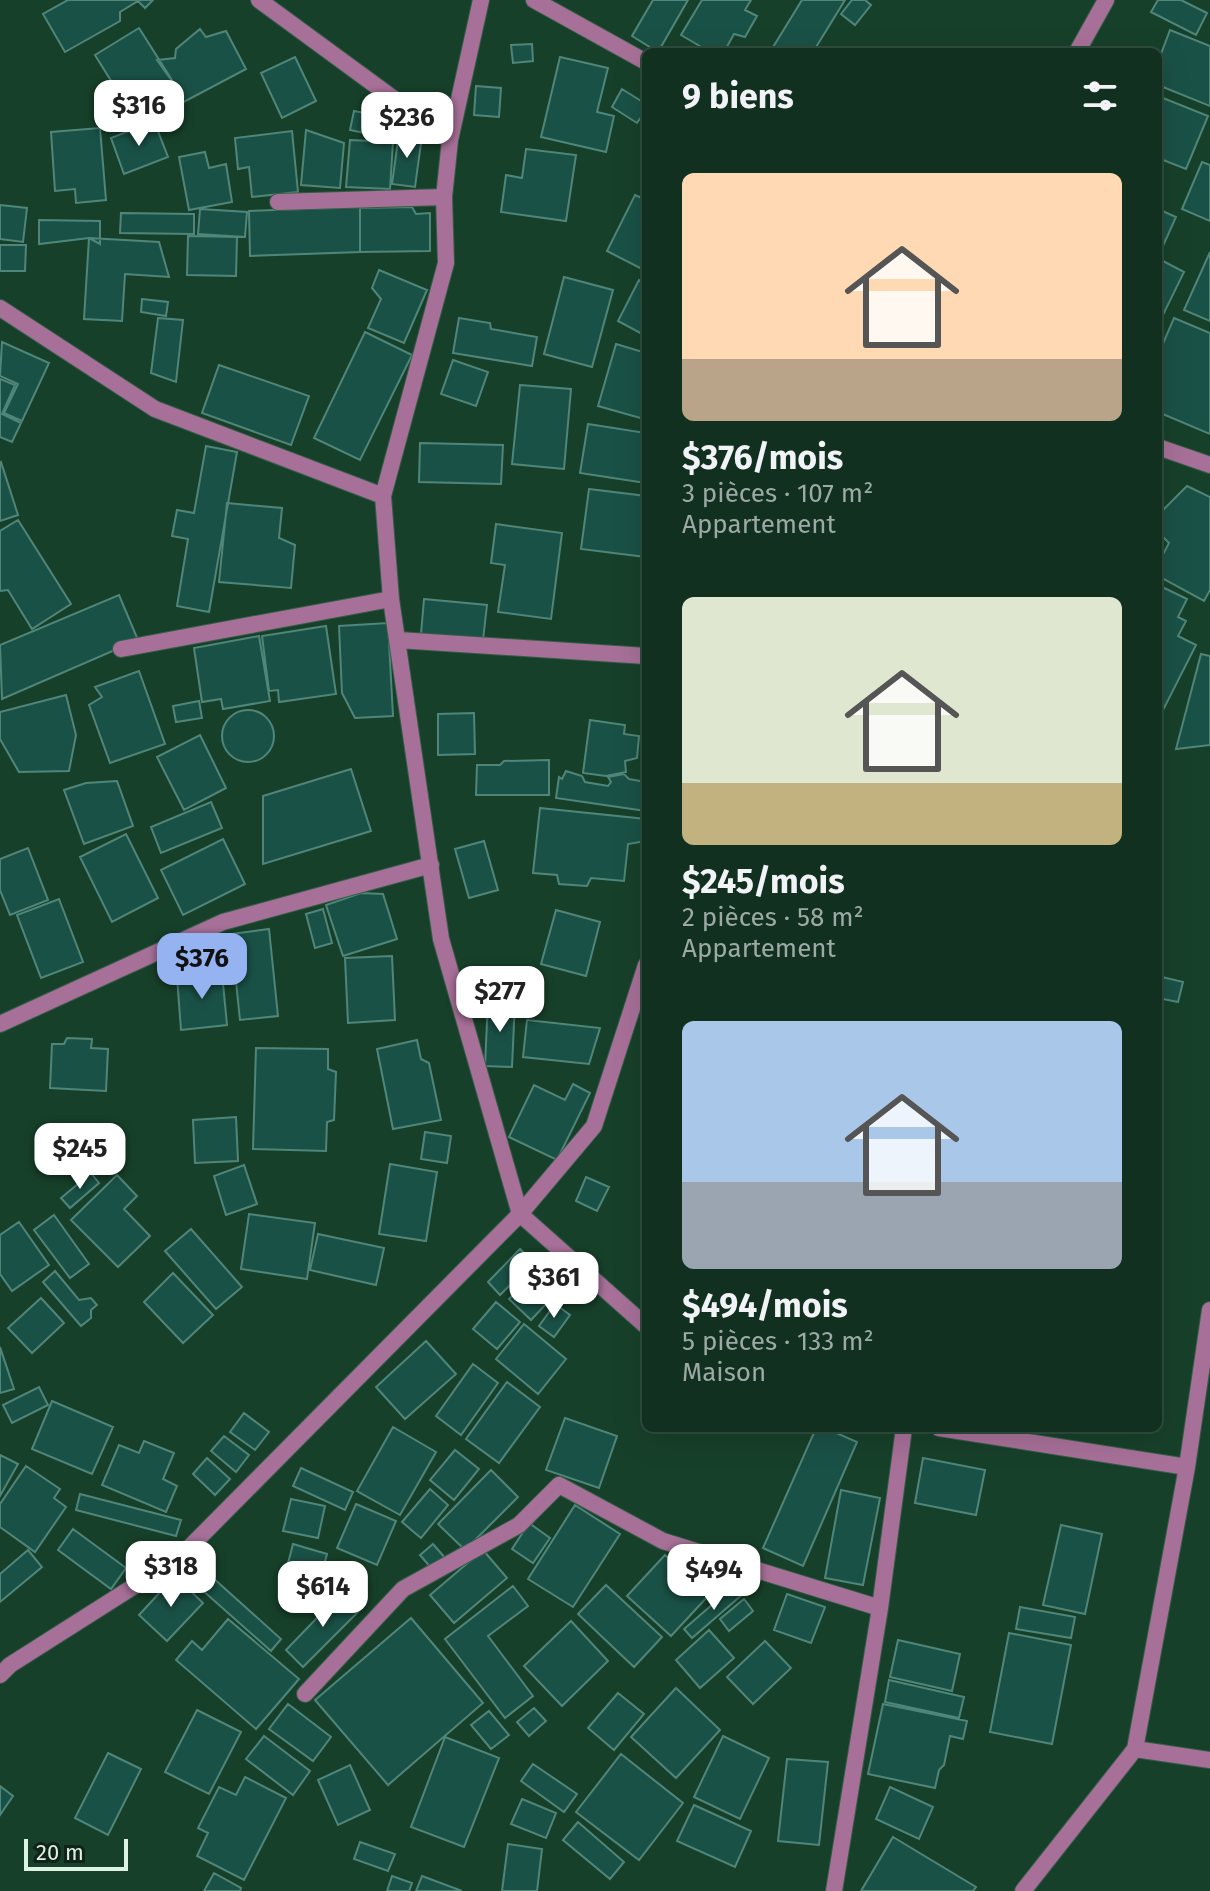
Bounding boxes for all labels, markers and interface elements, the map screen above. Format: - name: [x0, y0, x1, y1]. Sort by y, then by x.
- icon: filters: [1078, 74, 1122, 118]
- text: 9 biens: [682, 76, 794, 117]
- pin: $316: [92, 80, 186, 148]
- text: $316: [112, 90, 166, 121]
- pin: $236: [360, 92, 454, 160]
- text: $236: [379, 102, 435, 133]
- icon: home: [830, 225, 974, 369]
- text: $376/mois: [682, 437, 843, 478]
- text: 3 pièces · 107 m²: [682, 478, 873, 509]
- text: Appartement: [682, 509, 836, 540]
- icon: home: [830, 649, 974, 793]
- text: $245/mois: [682, 861, 845, 902]
- text: 2 pièces · 58 m²: [682, 902, 864, 933]
- pin: $376: [155, 933, 249, 1001]
- text: Appartement: [682, 933, 836, 964]
- text: $376: [175, 943, 229, 974]
- pin: $277: [453, 966, 547, 1034]
- text: $277: [474, 976, 526, 1007]
- icon: home: [830, 1073, 974, 1217]
- pin: $245: [33, 1123, 127, 1191]
- text: $245: [52, 1133, 108, 1164]
- pin: $361: [507, 1252, 601, 1320]
- text: $361: [527, 1262, 581, 1293]
- text: $494/mois: [682, 1285, 848, 1326]
- text: 5 pièces · 133 m²: [682, 1326, 874, 1357]
- text: Maison: [682, 1357, 766, 1388]
- pin: $318: [124, 1541, 218, 1609]
- pin: $494: [667, 1544, 761, 1612]
- text: $318: [144, 1551, 198, 1582]
- text: $494: [685, 1554, 743, 1585]
- pin: $614: [276, 1561, 370, 1629]
- text: $614: [296, 1571, 350, 1602]
- scale bar: [24, 1835, 128, 1871]
- text: 20 m: [36, 1839, 84, 1866]

